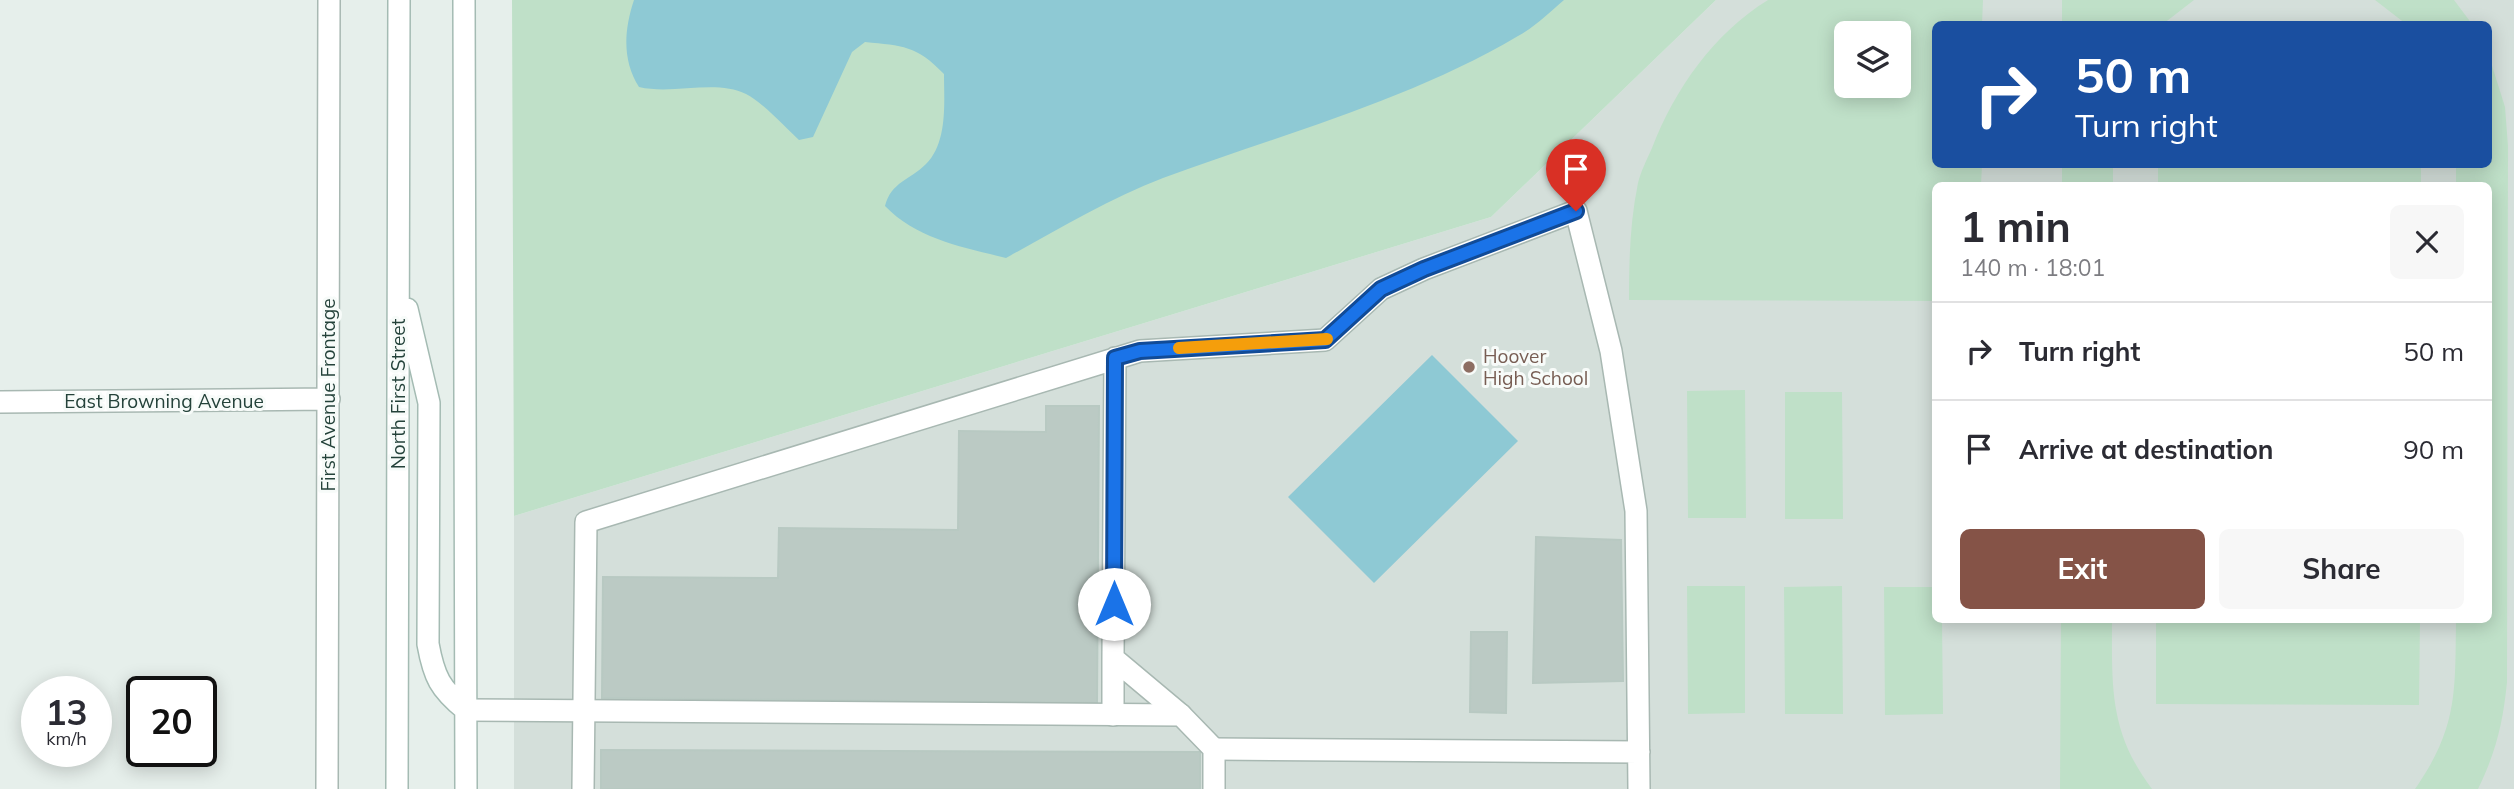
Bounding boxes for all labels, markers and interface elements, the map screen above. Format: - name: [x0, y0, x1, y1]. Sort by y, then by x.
- map controls: [1834, 21, 1911, 98]
- button: layers: [1834, 21, 1911, 98]
- text: 50 m: [2075, 44, 2191, 105]
- icon: right: [1960, 49, 2051, 140]
- text: Turn right: [2075, 105, 2218, 145]
- pin: [1546, 139, 1606, 211]
- icon: arrive: [1557, 150, 1595, 188]
- text: 1 min: [1960, 200, 2071, 253]
- button: close: [2390, 205, 2464, 279]
- text: 140 m · 18:01: [1960, 253, 2105, 282]
- street label: First Avenue Frontage: [316, 298, 340, 492]
- street label: North First Street: [386, 318, 410, 469]
- icon: right: [1960, 332, 1998, 370]
- text: Turn right: [2019, 335, 2140, 368]
- text: 50 m: [2403, 335, 2464, 368]
- place label: Hoover High School: [1483, 344, 1588, 390]
- marker: Hoover High School: [1461, 359, 1477, 375]
- street label: East Browning Avenue: [64, 389, 264, 413]
- icon: arrive: [1960, 430, 1998, 468]
- text: Arrive at destination: [2019, 433, 2274, 466]
- text: 90 m: [2403, 433, 2464, 466]
- button: Exit: [1960, 529, 2205, 609]
- button: Share: [2219, 529, 2464, 609]
- position arrow: [1077, 567, 1151, 641]
- speed limit sign: 20: [126, 676, 217, 767]
- text: 13: [45, 690, 88, 734]
- text: km/h: [46, 727, 87, 750]

